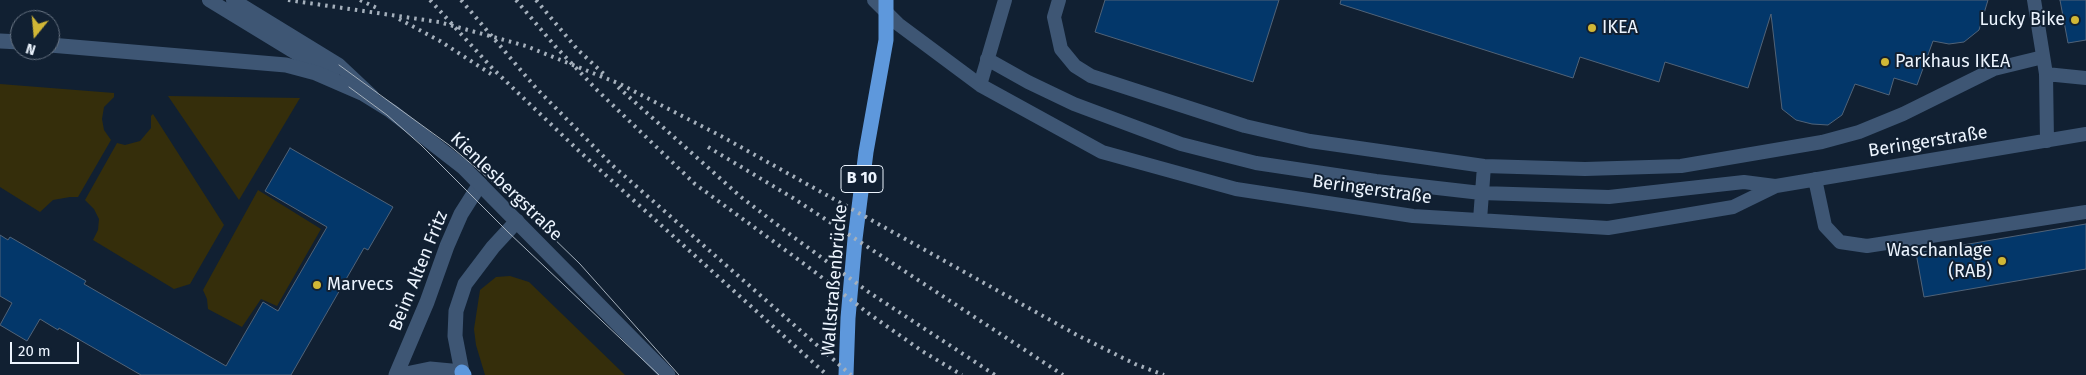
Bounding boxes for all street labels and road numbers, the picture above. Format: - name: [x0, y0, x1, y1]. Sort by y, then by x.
- street label: Beringerstraße: [1867, 122, 1989, 162]
- street label: Kienlesbergstraße: [446, 128, 566, 246]
- road number: B 10: [841, 165, 883, 192]
- street label: Beringerstraße: [1311, 171, 1433, 209]
- street label: Wallstraßenbrücke: [818, 203, 852, 357]
- street label: Beim Alten Fritz: [385, 208, 453, 334]

